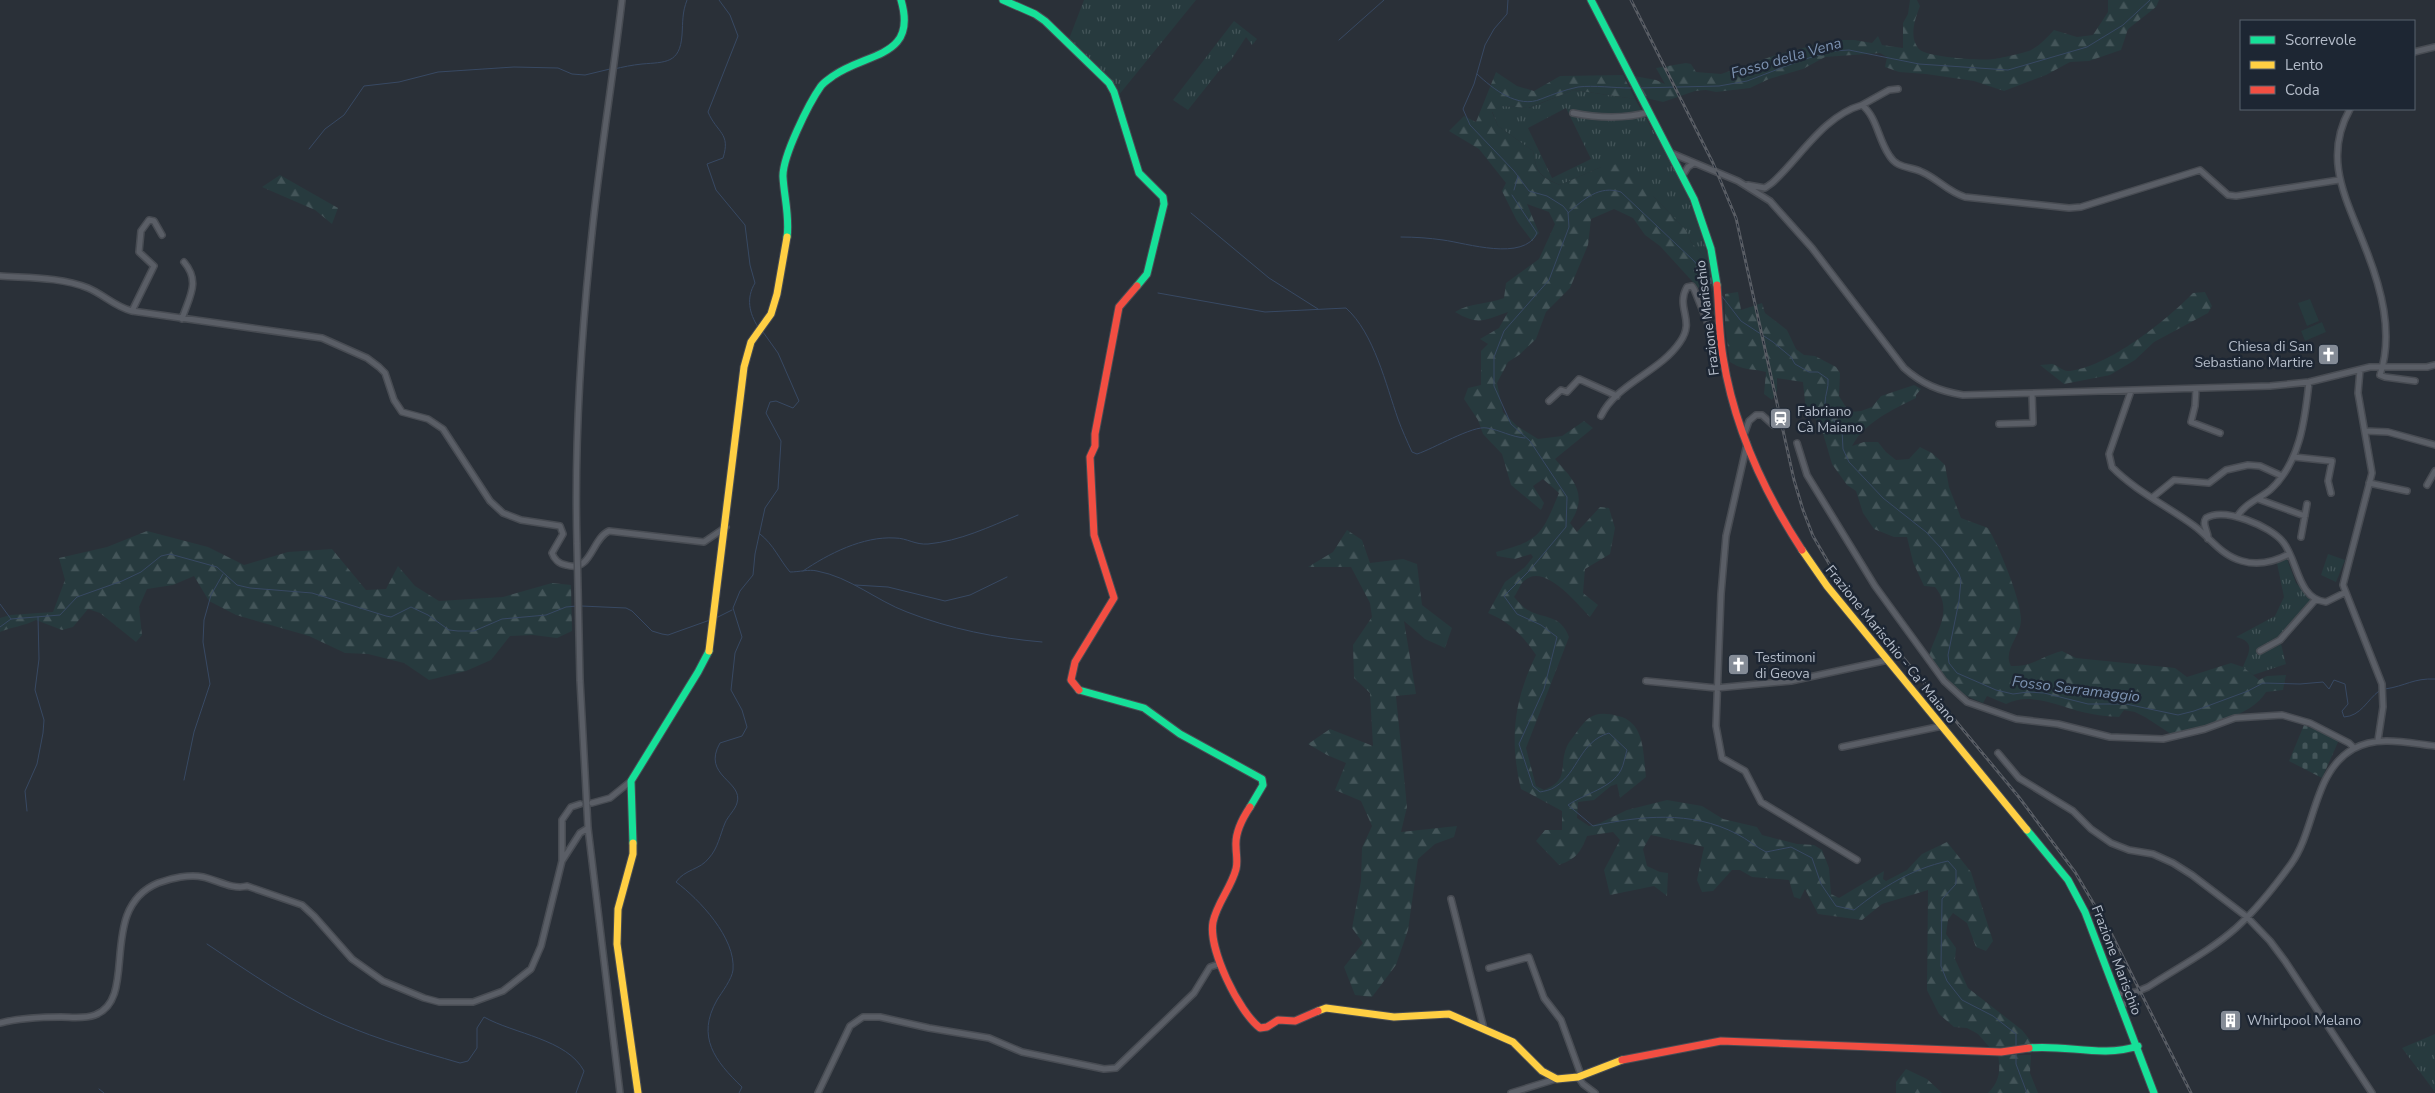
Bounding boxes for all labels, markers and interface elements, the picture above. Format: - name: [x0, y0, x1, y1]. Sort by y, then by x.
- legend: [2240, 20, 2415, 110]
- text: Scorrevole: [2285, 30, 2356, 50]
- water label: Fosso della Vena: [1728, 33, 1844, 83]
- text: Lento: [2285, 55, 2323, 75]
- text: Coda: [2285, 80, 2320, 100]
- street label: Frazione Marischio: [1691, 259, 1724, 377]
- place label: Chiesa di San Sebastiano Martire: [2195, 337, 2313, 372]
- church icon: Chiesa di San Sebastiano Martire: [2317, 342, 2341, 366]
- place label: Fabriano Cà Maiano: [1797, 402, 1863, 437]
- station icon: Fabriano Cà Maiano: [1769, 407, 1793, 431]
- street label: Frazione Marischio - Ca' Maiano: [1821, 561, 1961, 728]
- place label: Testimoni di Geova: [1755, 648, 1816, 683]
- church icon: Testimoni di Geova: [1727, 653, 1751, 677]
- water label: Fosso Serramaggio: [2011, 671, 2141, 707]
- street label: Frazione Marischio: [2087, 903, 2146, 1018]
- building icon: Whirlpool Melano: [2219, 1008, 2243, 1032]
- place label: Whirlpool Melano: [2247, 1011, 2361, 1030]

